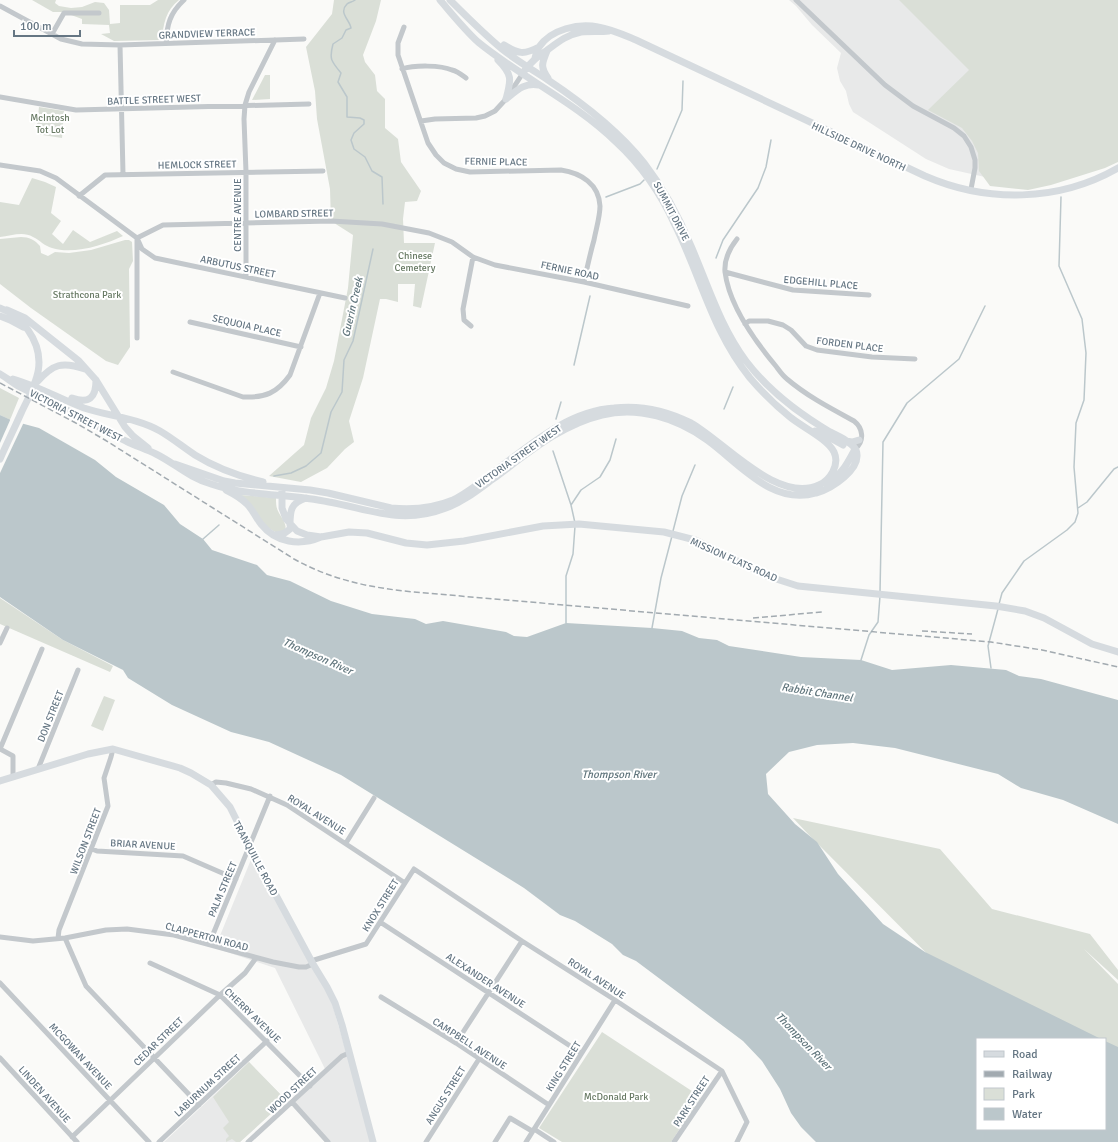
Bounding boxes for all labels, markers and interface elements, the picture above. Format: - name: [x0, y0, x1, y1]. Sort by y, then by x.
- scale bar: [14, 12, 80, 38]
- text: 100 m: [20, 19, 52, 34]
- street label: GRANDVIEW TERRACE: [158, 26, 256, 42]
- street label: BATTLE STREET WEST: [107, 92, 201, 108]
- park label: McIntosh Tot Lot: [30, 112, 70, 136]
- street label: HILLSIDE DRIVE NORTH: [810, 120, 908, 174]
- street label: FERNIE PLACE: [464, 155, 528, 169]
- street label: HEMLOCK STREET: [158, 158, 237, 172]
- street label: CENTRE AVENUE: [232, 178, 244, 252]
- street label: SUMMIT DRIVE: [651, 180, 692, 243]
- street label: LOMBARD STREET: [254, 207, 334, 221]
- park label: Chinese Cemetery: [395, 250, 436, 274]
- street label: ARBUTUS STREET: [199, 253, 277, 281]
- street label: FERNIE ROAD: [540, 259, 600, 283]
- water label: Guerin Creek: [339, 274, 366, 338]
- street label: EDGEHILL PLACE: [783, 274, 859, 292]
- park label: Strathcona Park: [53, 289, 121, 301]
- street label: SEQUOIA PLACE: [211, 312, 283, 340]
- street label: FORDEN PLACE: [816, 335, 884, 355]
- street label: VICTORIA STREET WEST: [27, 387, 124, 444]
- street label: VICTORIA STREET WEST: [473, 423, 564, 491]
- street label: MISSION FLATS ROAD: [688, 535, 779, 585]
- water label: Thompson River: [281, 635, 356, 678]
- water label: Rabbit Channel: [780, 680, 854, 705]
- street label: DON STREET: [35, 689, 67, 744]
- water label: Thompson River: [582, 768, 658, 781]
- street label: ROYAL AVENUE: [285, 792, 348, 838]
- street label: WILSON STREET: [68, 806, 104, 876]
- street label: TRANQUILLE ROAD: [230, 819, 280, 898]
- street label: BRIAR AVENUE: [110, 837, 176, 853]
- street label: PALM STREET: [206, 860, 240, 919]
- street label: KNOX STREET: [360, 877, 402, 934]
- street label: CLAPPERTON ROAD: [164, 920, 249, 954]
- street label: ALEXANDER AVENUE: [444, 951, 528, 1011]
- street label: ROYAL AVENUE: [565, 956, 628, 1002]
- street label: CHERRY AVENUE: [222, 986, 283, 1046]
- water label: Thompson River: [773, 1010, 836, 1074]
- street label: CEDAR STREET: [131, 1015, 186, 1069]
- street label: CAMPBELL AVENUE: [430, 1015, 509, 1073]
- street label: MCGOWAN AVENUE: [46, 1021, 114, 1093]
- legend: [976, 1038, 1106, 1130]
- street label: KING STREET: [544, 1039, 584, 1094]
- text: Road: [1012, 1047, 1038, 1062]
- street label: LABURNUM STREET: [172, 1052, 243, 1120]
- street label: LINDEN AVENUE: [16, 1064, 73, 1126]
- street label: ANGUS STREET: [423, 1064, 469, 1127]
- street label: WOOD STREET: [266, 1065, 320, 1117]
- text: Railway: [1012, 1067, 1052, 1082]
- street label: PARK STREET: [671, 1074, 713, 1129]
- text: Park: [1012, 1087, 1035, 1102]
- park label: McDonald Park: [584, 1091, 648, 1103]
- text: Water: [1012, 1107, 1043, 1122]

